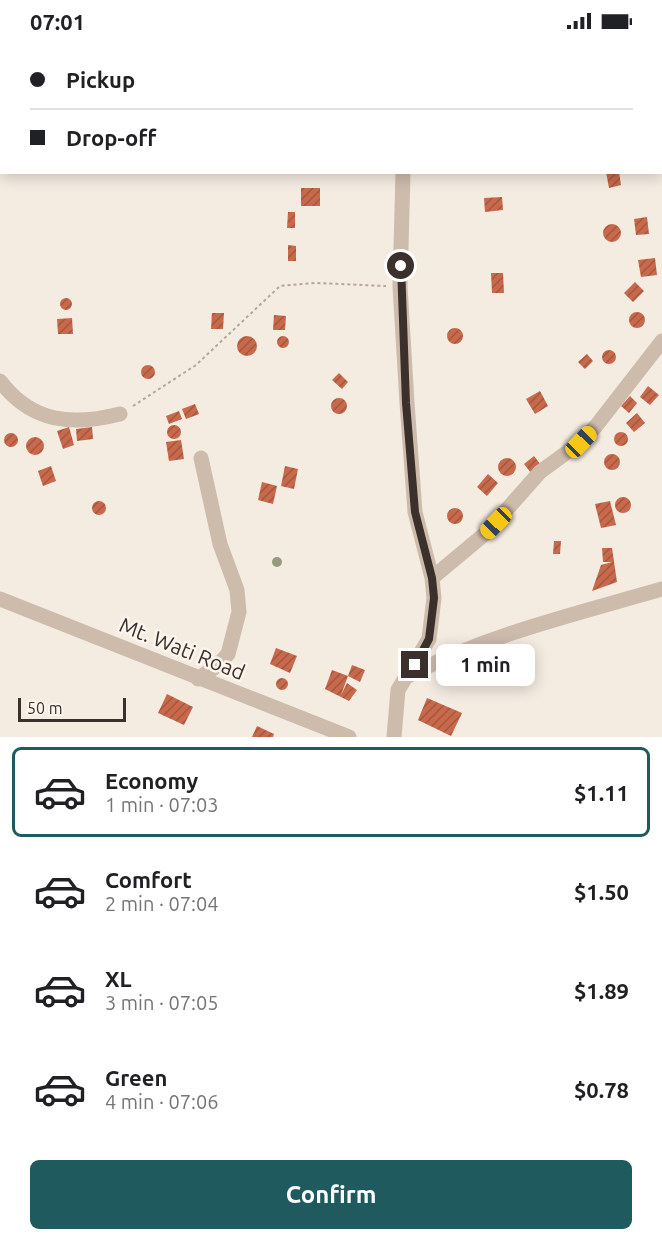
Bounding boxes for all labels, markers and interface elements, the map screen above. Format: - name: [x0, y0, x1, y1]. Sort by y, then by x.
- text: 07:01: [30, 9, 85, 34]
- text: Pickup: [66, 67, 135, 92]
- text: Drop-off: [66, 125, 156, 150]
- route start: [387, 252, 414, 279]
- car: [562, 423, 600, 461]
- car: [477, 504, 515, 542]
- street label: Mt. Wati Road: [116, 612, 249, 684]
- callout: 1 min: [436, 644, 535, 686]
- route end: [401, 651, 428, 678]
- text: 1 min: [460, 653, 511, 676]
- scale bar: [18, 695, 126, 722]
- text: 50 m: [27, 699, 63, 717]
- icon: car: [33, 765, 87, 819]
- text: Economy: [105, 768, 198, 793]
- text: $1.11: [574, 780, 629, 805]
- text: 1 min · 07:03: [105, 793, 219, 816]
- icon: car: [33, 864, 87, 918]
- text: Comfort: [105, 867, 192, 892]
- text: $1.50: [574, 879, 629, 904]
- text: 2 min · 07:04: [105, 892, 219, 915]
- icon: car: [33, 963, 87, 1017]
- text: XL: [105, 966, 132, 991]
- text: $1.89: [574, 978, 629, 1003]
- text: 3 min · 07:05: [105, 991, 219, 1014]
- icon: car: [33, 1062, 87, 1116]
- text: Green: [105, 1065, 167, 1090]
- text: $0.78: [574, 1077, 629, 1102]
- text: 4 min · 07:06: [105, 1090, 219, 1113]
- button: Confirm: [30, 1160, 632, 1229]

